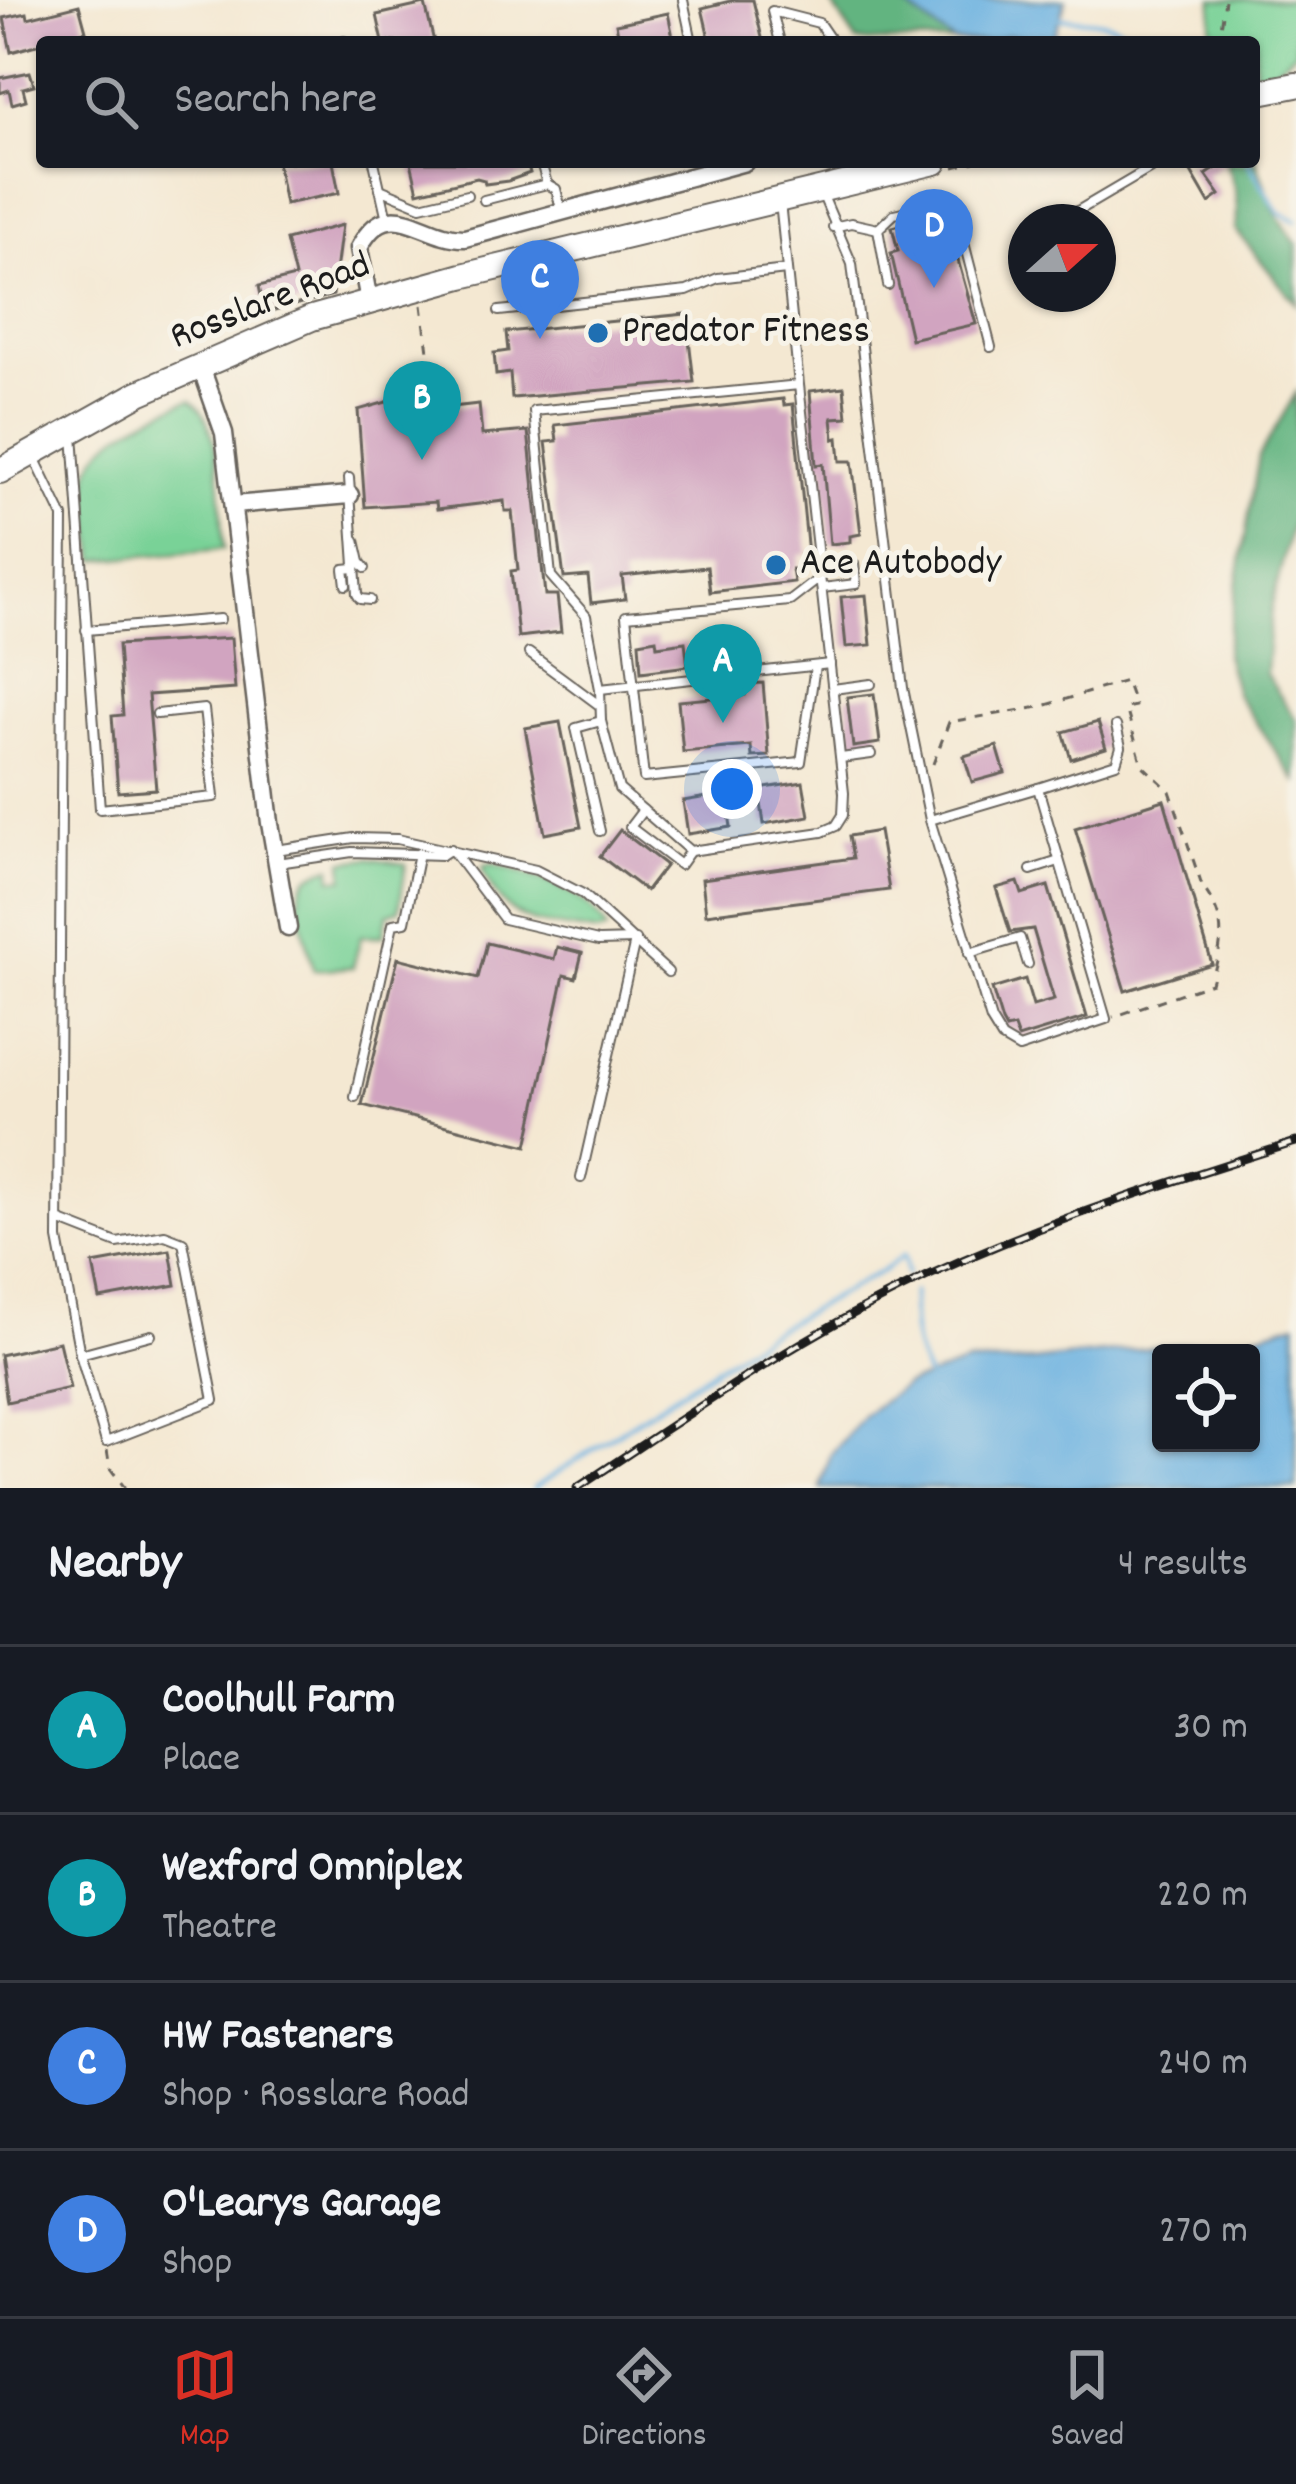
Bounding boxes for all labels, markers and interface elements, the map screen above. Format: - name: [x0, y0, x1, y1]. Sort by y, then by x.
- search box: [36, 36, 1260, 168]
- icon: search: [78, 69, 144, 135]
- text: Search here: [174, 70, 377, 134]
- pin: D: [895, 189, 973, 288]
- north arrow: [1008, 204, 1116, 312]
- street label: Rosslare Road: [163, 240, 379, 366]
- pin: C: [501, 240, 579, 339]
- place label: Predator Fitness: [622, 306, 870, 361]
- marker: Predator Fitness: [585, 320, 611, 346]
- pin: B: [383, 361, 461, 460]
- place label: Ace Autobody: [800, 538, 1002, 593]
- marker: Ace Autobody: [763, 552, 789, 578]
- pin: A: [684, 624, 762, 723]
- your location: [702, 759, 762, 819]
- map controls: [1152, 1344, 1260, 1452]
- button: locate: [1152, 1344, 1260, 1452]
- text: Nearby: [48, 1530, 181, 1602]
- text: 4 results: [1118, 1539, 1248, 1594]
- text: Coolhull Farm: [162, 1670, 396, 1734]
- text: A: [76, 1702, 98, 1757]
- text: 30 m: [1174, 1702, 1248, 1757]
- text: Place: [162, 1734, 240, 1789]
- text: Wexford Omniplex: [162, 1838, 462, 1902]
- text: B: [78, 1870, 96, 1925]
- text: 220 m: [1157, 1870, 1248, 1925]
- text: Theatre: [162, 1902, 277, 1957]
- text: HW Fasteners: [162, 2006, 394, 2070]
- text: C: [77, 2038, 97, 2093]
- text: 240 m: [1158, 2038, 1248, 2093]
- text: Shop · Rosslare Road: [162, 2070, 469, 2125]
- text: O'Learys Garage: [162, 2174, 441, 2238]
- text: D: [77, 2206, 97, 2261]
- text: 270 m: [1159, 2206, 1248, 2261]
- text: Shop: [162, 2238, 232, 2293]
- tab: Map: [172, 2342, 238, 2461]
- tab: Directions: [582, 2342, 707, 2461]
- tab: Saved: [1050, 2342, 1124, 2461]

